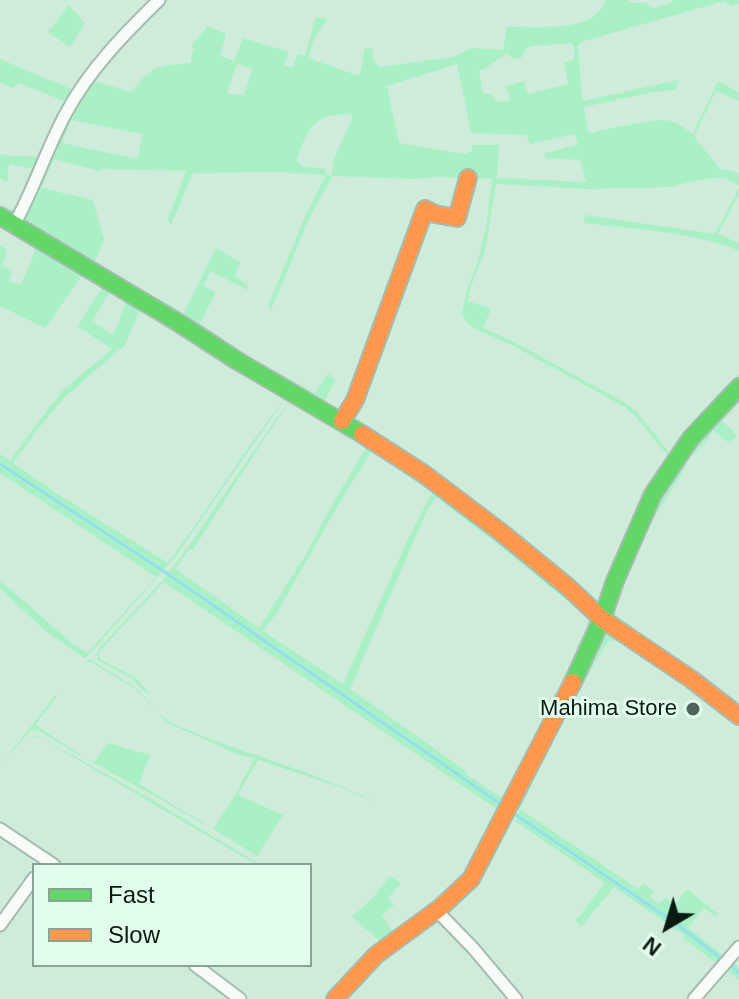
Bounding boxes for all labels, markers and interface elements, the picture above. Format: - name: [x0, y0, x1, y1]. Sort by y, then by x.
- place label: Mahima Store: [540, 696, 677, 722]
- marker: Mahima Store: [684, 700, 702, 718]
- legend: [32, 863, 312, 967]
- text: Fast: [108, 881, 155, 908]
- north arrow: [627, 887, 707, 967]
- text: Slow: [108, 921, 160, 948]
- text: N: [638, 932, 666, 961]

